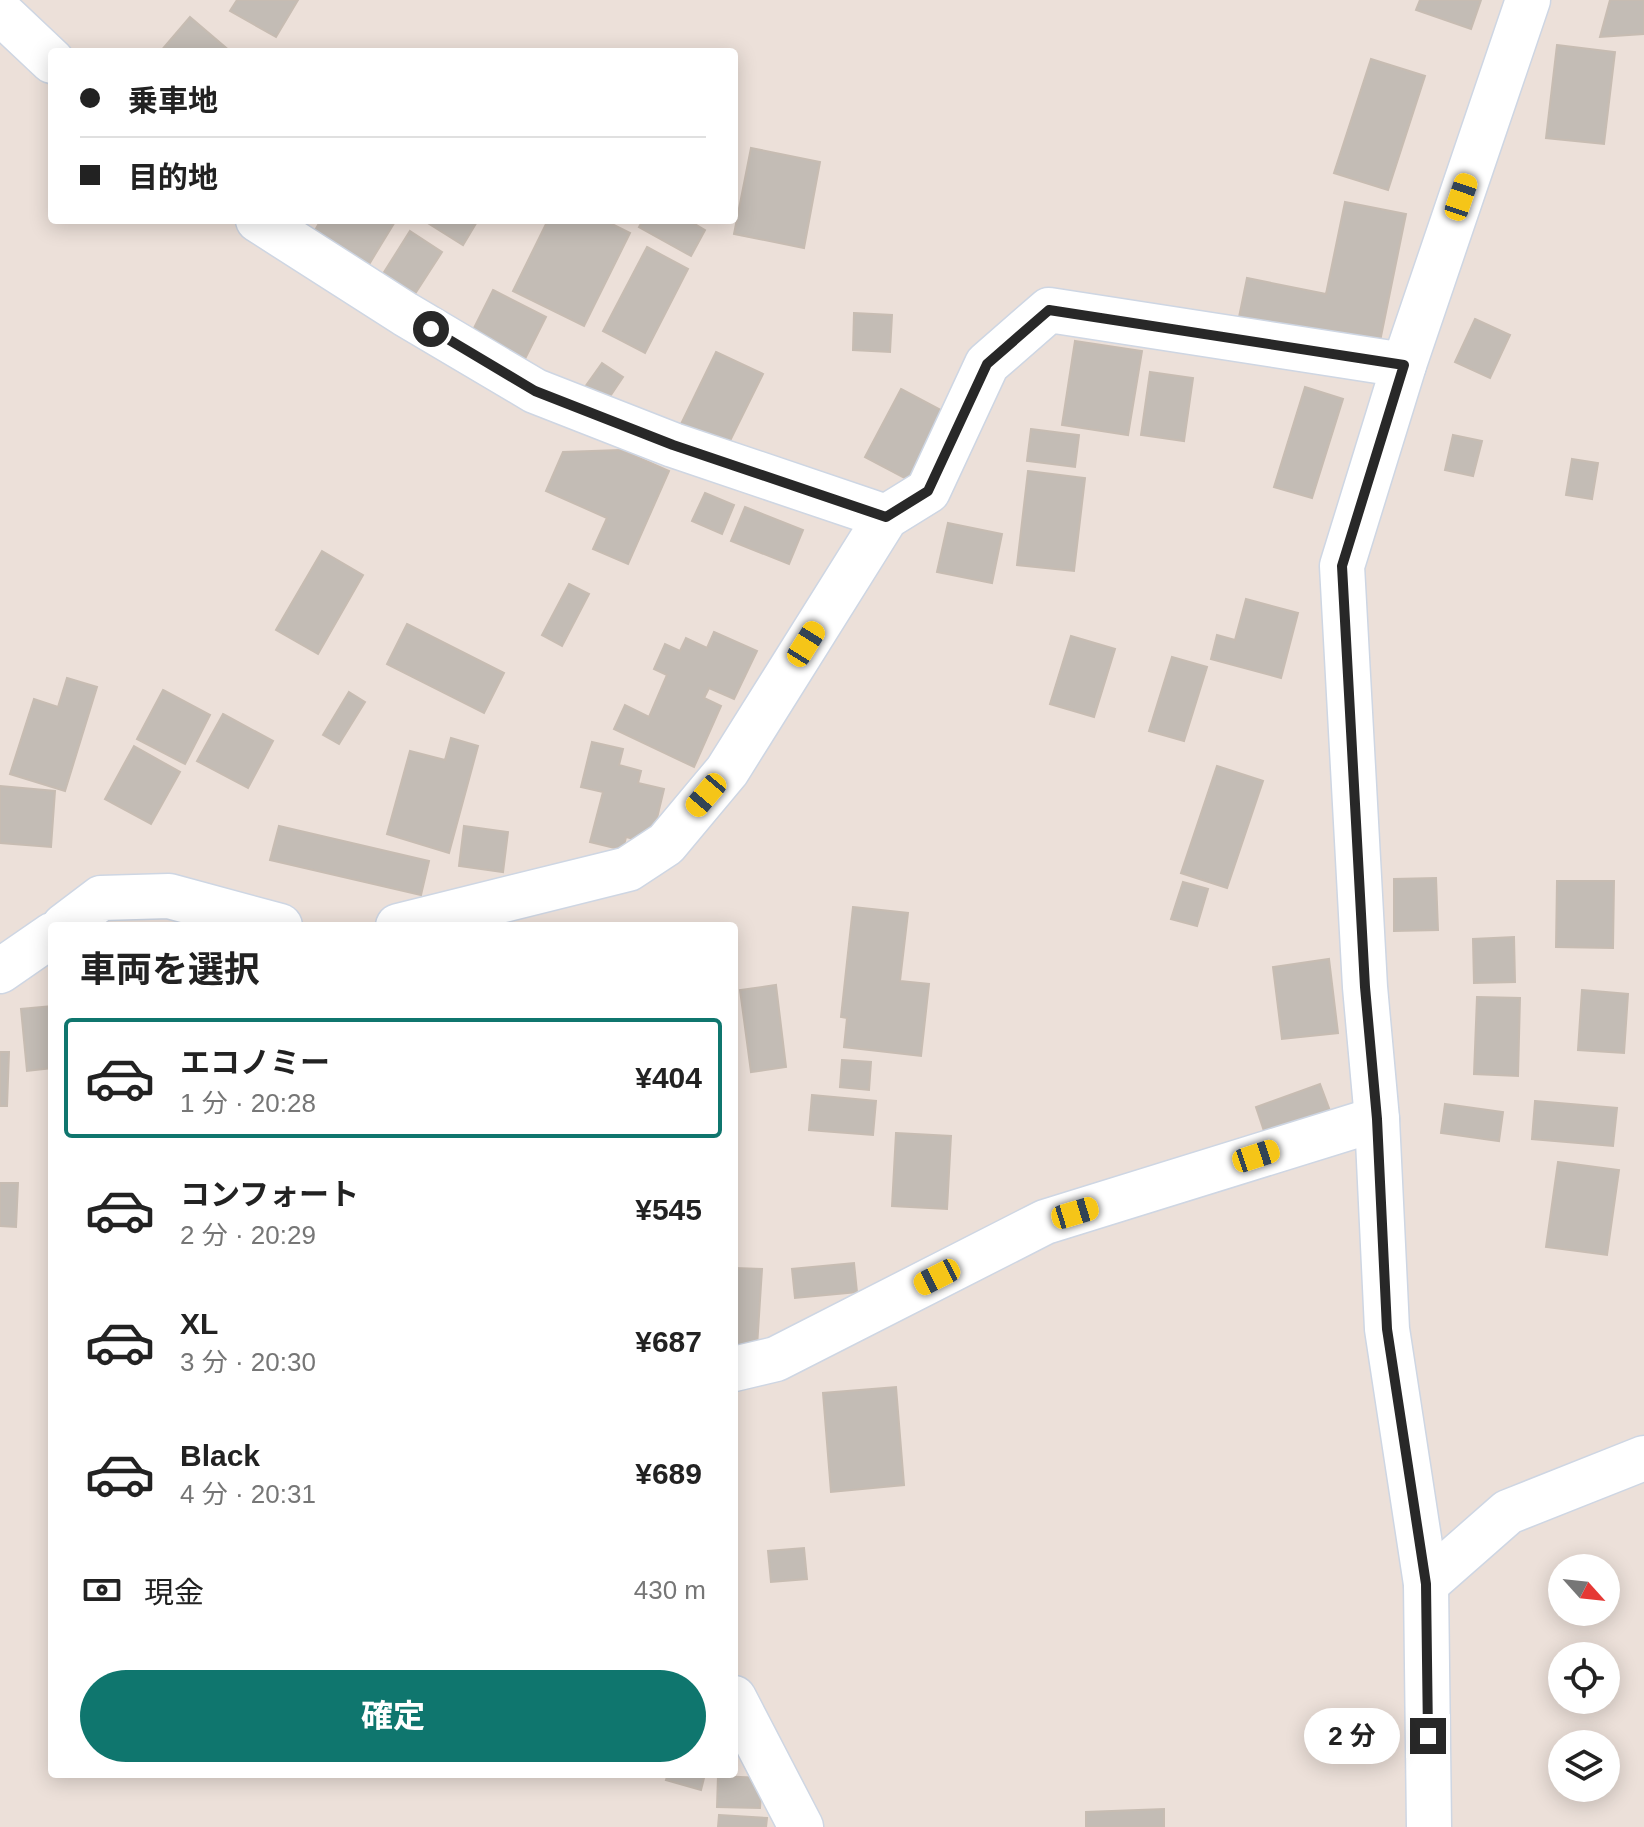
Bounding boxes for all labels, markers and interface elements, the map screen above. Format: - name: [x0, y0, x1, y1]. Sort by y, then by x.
- text: 乗車地: [128, 84, 218, 117]
- text: 目的地: [128, 161, 218, 194]
- car: [1442, 170, 1480, 224]
- route start: [413, 311, 449, 347]
- car: [783, 617, 829, 671]
- car: [681, 769, 731, 821]
- text: 車両を選択: [80, 949, 260, 990]
- icon: car: [84, 1042, 156, 1114]
- text: エコノミー: [180, 1046, 330, 1079]
- text: ¥404: [635, 1061, 702, 1094]
- text: 1 分 · 20:28: [180, 1088, 316, 1118]
- car: [1229, 1137, 1283, 1175]
- icon: car: [84, 1174, 156, 1246]
- text: コンフォート: [180, 1178, 359, 1211]
- text: ¥545: [635, 1193, 702, 1226]
- car: [1049, 1195, 1101, 1231]
- text: 2 分 · 20:29: [180, 1220, 316, 1250]
- car: [910, 1255, 964, 1299]
- icon: car: [84, 1306, 156, 1378]
- text: XL: [180, 1307, 218, 1340]
- text: ¥687: [635, 1325, 702, 1358]
- text: 3 分 · 20:30: [180, 1347, 316, 1377]
- icon: car: [84, 1438, 156, 1510]
- text: Black: [180, 1439, 260, 1472]
- text: ¥689: [635, 1457, 702, 1490]
- text: 4 分 · 20:31: [180, 1479, 316, 1509]
- north arrow: [1548, 1554, 1620, 1626]
- map controls: [1548, 1554, 1620, 1802]
- icon: cash: [80, 1568, 124, 1612]
- text: 430 m: [634, 1575, 706, 1605]
- text: 現金: [144, 1576, 204, 1609]
- button: locate: [1548, 1642, 1620, 1714]
- button: 確定: [80, 1670, 706, 1762]
- callout: 2 分: [1304, 1708, 1400, 1764]
- route end: [1410, 1718, 1446, 1754]
- text: 2 分: [1328, 1721, 1376, 1751]
- button: layers: [1548, 1730, 1620, 1802]

